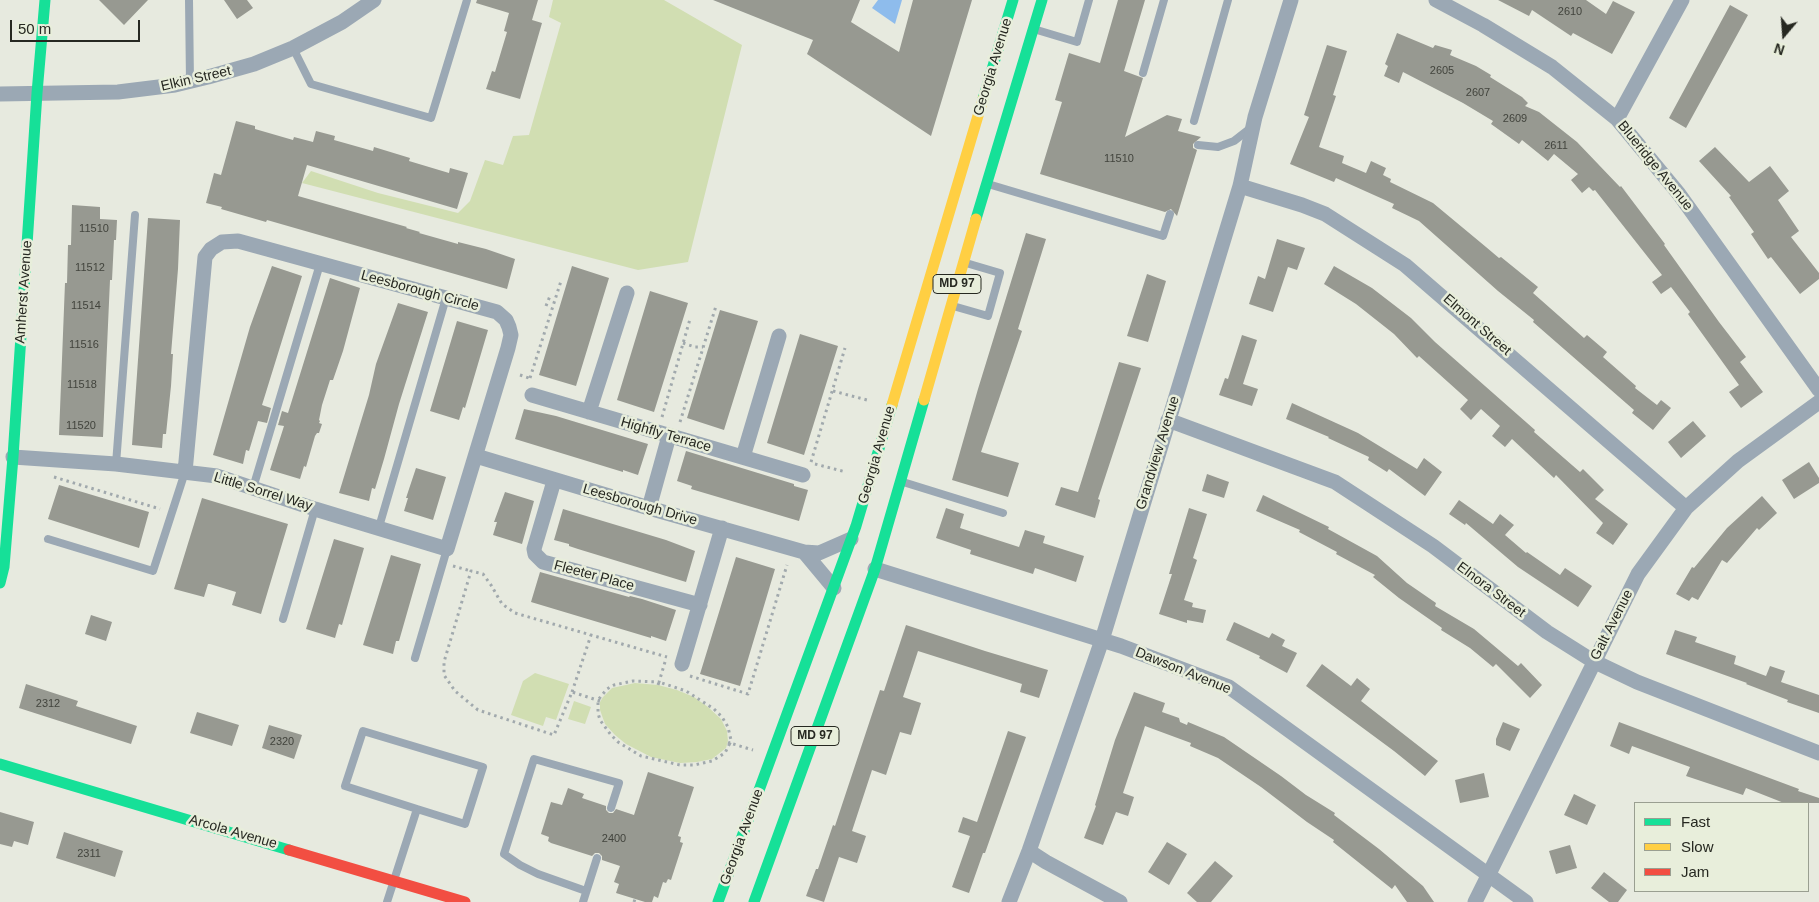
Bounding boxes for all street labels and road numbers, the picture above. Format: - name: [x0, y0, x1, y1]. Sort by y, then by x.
- street label: Georgia Avenue: [970, 16, 1016, 118]
- street label: Elkin Street: [159, 63, 233, 95]
- street label: Blueridge Avenue: [1614, 118, 1696, 214]
- street label: Amherst Avenue: [12, 240, 36, 344]
- street label: Leesborough Circle: [359, 267, 481, 315]
- road number: MD 97: [933, 274, 981, 294]
- street label: Elmont Street: [1439, 291, 1515, 359]
- street label: Grandview Avenue: [1133, 394, 1183, 512]
- street label: Georgia Avenue: [855, 404, 899, 506]
- street label: Highfly Terrace: [619, 414, 713, 456]
- street label: Little Sorrel Way: [212, 469, 314, 515]
- street label: Leesborough Drive: [581, 481, 699, 529]
- street label: Fleeter Place: [552, 557, 636, 595]
- street label: Elnora Street: [1453, 559, 1529, 621]
- street label: Galt Avenue: [1587, 587, 1637, 663]
- street label: Dawson Avenue: [1133, 644, 1233, 698]
- road number: MD 97: [791, 726, 839, 746]
- street label: Georgia Avenue: [717, 787, 767, 887]
- street label: Arcola Avenue: [187, 811, 279, 853]

